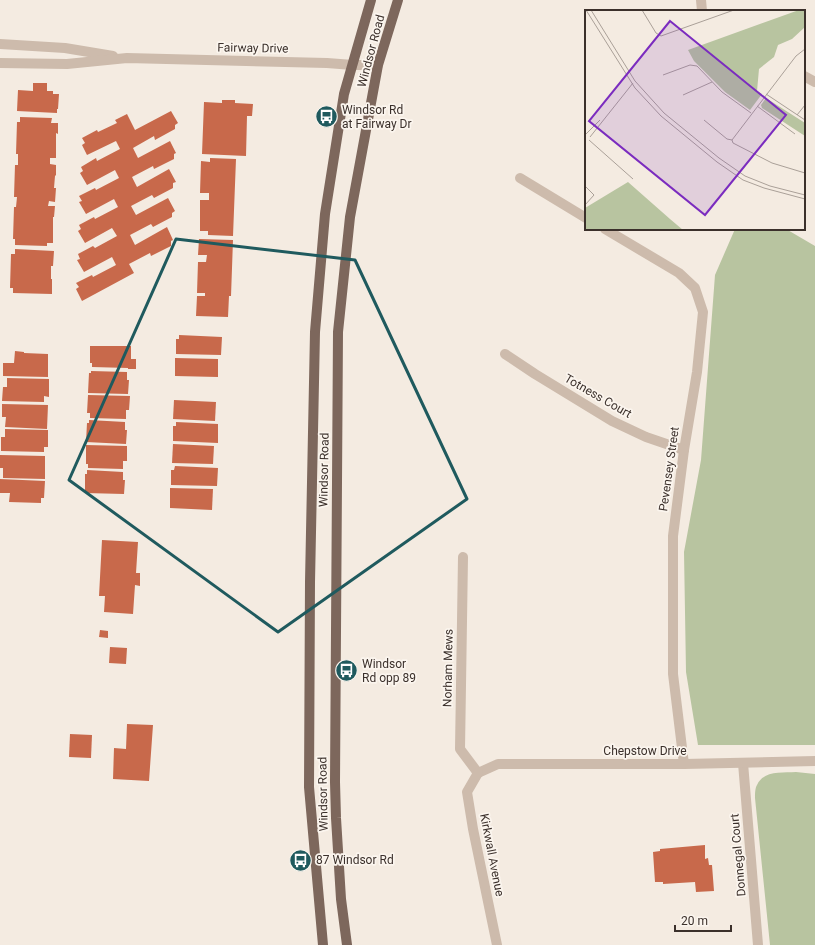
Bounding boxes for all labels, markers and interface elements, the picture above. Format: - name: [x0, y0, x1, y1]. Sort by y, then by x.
- inset map: [585, 10, 805, 230]
- street label: Windsor Road: [355, 13, 387, 89]
- street label: Fairway Drive: [217, 40, 289, 56]
- place label: Windsor Rd at Fairway Dr: [342, 103, 412, 131]
- bus stop icon: Windsor Rd at Fairway Dr: [313, 104, 339, 130]
- street label: Totness Court: [562, 371, 634, 421]
- street label: Pevensey Street: [656, 426, 682, 512]
- street label: Windsor Road: [316, 433, 332, 507]
- street label: Norham Mews: [440, 629, 456, 707]
- place label: Windsor Rd opp 89: [362, 657, 416, 685]
- bus stop icon: Windsor Rd opp 89: [334, 658, 360, 684]
- street label: Chepstow Drive: [603, 744, 687, 758]
- street label: Windsor Road: [315, 757, 331, 831]
- street label: Kirkwall Avenue: [477, 812, 507, 898]
- street label: Donnegal Court: [727, 813, 749, 897]
- bus stop icon: 87 Windsor Rd: [288, 847, 314, 873]
- place label: 87 Windsor Rd: [316, 853, 394, 867]
- scale bar: [675, 907, 731, 933]
- text: 20 m: [681, 914, 708, 928]

